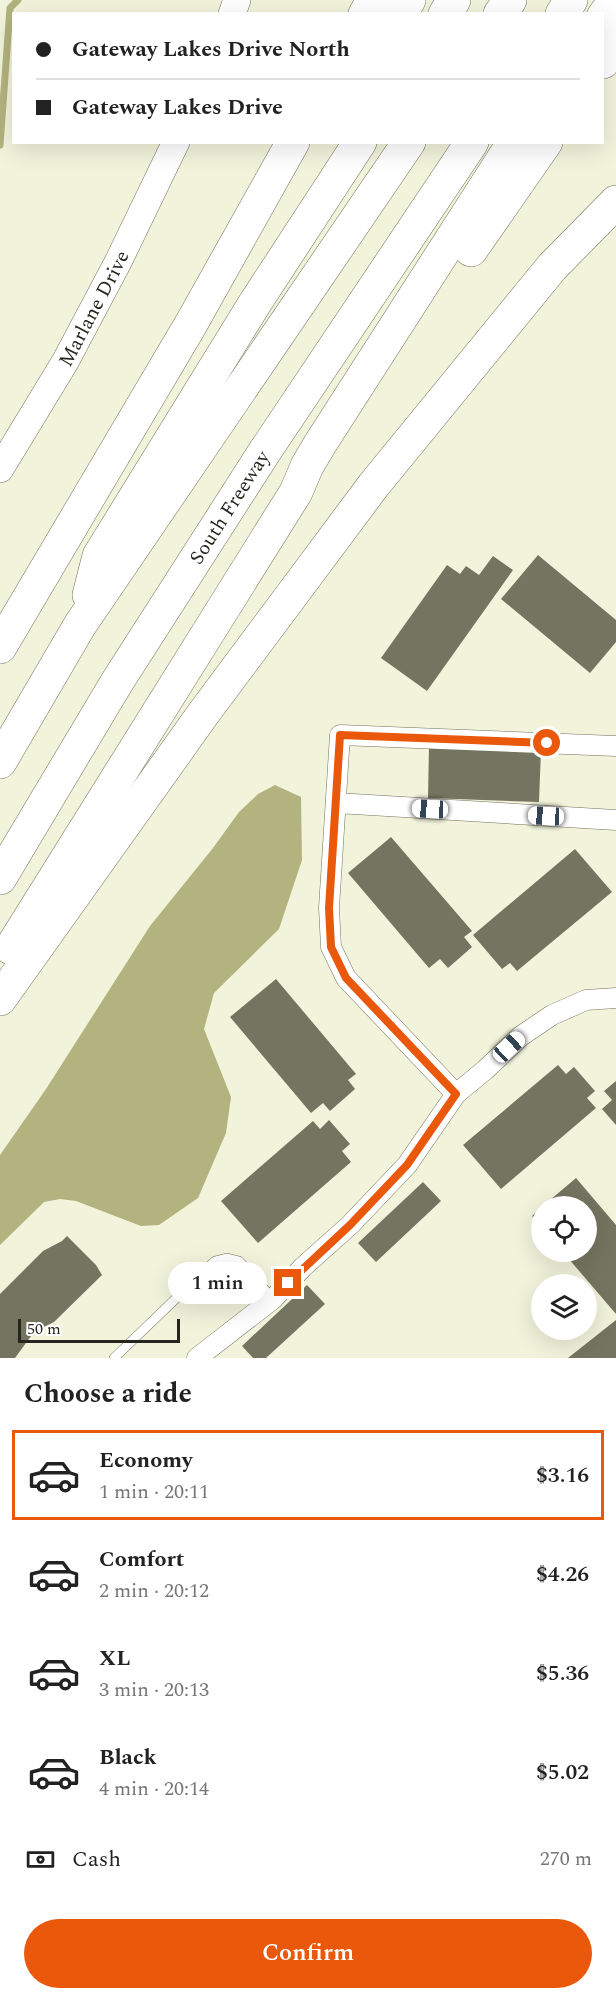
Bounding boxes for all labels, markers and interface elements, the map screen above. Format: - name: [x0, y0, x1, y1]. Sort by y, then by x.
- text: Gateway Lakes Drive North: [72, 33, 350, 66]
- text: Gateway Lakes Drive: [72, 91, 283, 124]
- street label: Marlane Drive: [51, 245, 137, 372]
- street label: South Freeway: [182, 444, 278, 571]
- route start: [533, 729, 560, 756]
- car: [412, 799, 448, 819]
- car: [528, 806, 564, 826]
- car: [490, 1028, 528, 1066]
- map controls: [531, 1196, 597, 1340]
- button: locate: [531, 1196, 597, 1262]
- callout: 1 min: [168, 1262, 267, 1304]
- text: 1 min: [192, 1268, 243, 1298]
- route end: [274, 1269, 301, 1296]
- button: layers: [531, 1274, 597, 1340]
- scale bar: [18, 1316, 180, 1344]
- text: 50 m: [27, 1317, 61, 1341]
- text: Choose a ride: [24, 1373, 192, 1415]
- text: Economy: [99, 1444, 192, 1477]
- icon: car: [27, 1448, 81, 1502]
- text: $3.16: [536, 1459, 589, 1492]
- text: 1 min · 20:11: [99, 1477, 209, 1507]
- text: Comfort: [99, 1543, 184, 1576]
- icon: car: [27, 1547, 81, 1601]
- text: $4.26: [536, 1558, 589, 1591]
- text: 2 min · 20:12: [99, 1576, 209, 1606]
- text: XL: [99, 1642, 130, 1675]
- icon: car: [27, 1646, 81, 1700]
- text: $5.36: [536, 1657, 589, 1690]
- text: 3 min · 20:13: [99, 1675, 209, 1705]
- text: Black: [99, 1741, 157, 1774]
- icon: car: [27, 1745, 81, 1799]
- text: $5.02: [536, 1756, 589, 1789]
- text: 4 min · 20:14: [99, 1774, 209, 1804]
- icon: cash: [24, 1843, 57, 1876]
- text: Cash: [72, 1843, 121, 1876]
- text: 270 m: [540, 1844, 592, 1874]
- button: Confirm: [24, 1919, 592, 1988]

